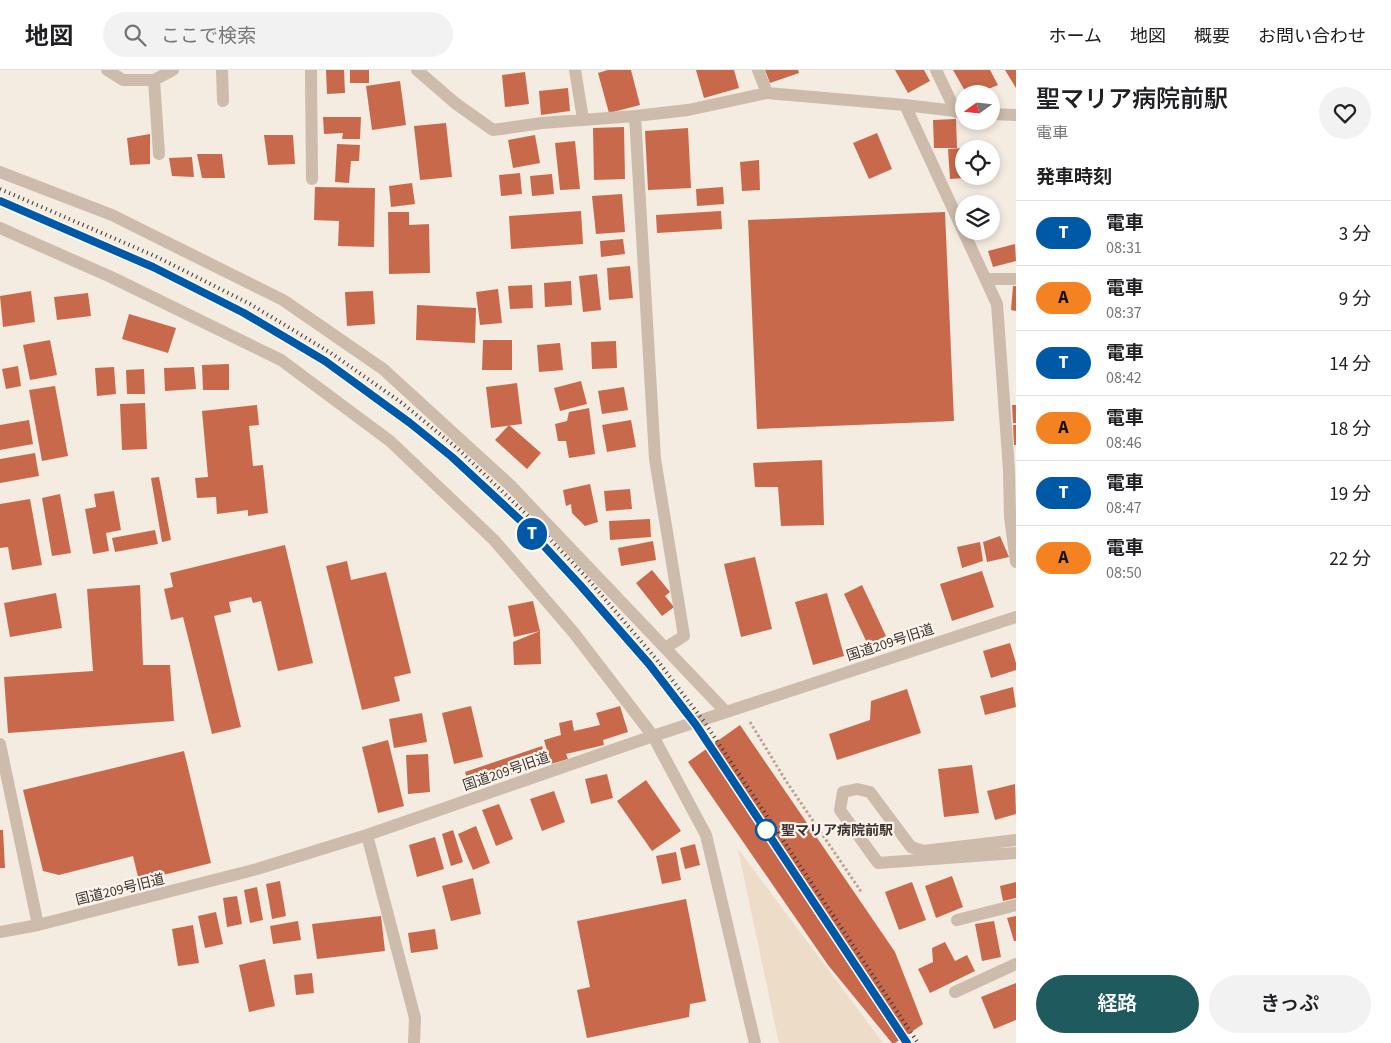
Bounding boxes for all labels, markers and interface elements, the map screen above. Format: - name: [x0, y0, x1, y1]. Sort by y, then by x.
- search box: [103, 12, 453, 57]
- text: 地図: [25, 19, 73, 54]
- icon: search: [121, 21, 149, 49]
- text: ここで検索: [161, 23, 256, 50]
- text: ホーム: [1049, 24, 1102, 49]
- text: 地図: [1130, 24, 1166, 49]
- text: 概要: [1194, 24, 1230, 49]
- text: お問い合わせ: [1258, 24, 1366, 49]
- text: 聖マリア病院前駅: [1036, 82, 1228, 117]
- north arrow: [955, 85, 1000, 130]
- map controls: [955, 85, 1000, 240]
- button: heart: [1319, 87, 1371, 139]
- text: 電車: [1036, 122, 1068, 144]
- button: locate: [955, 140, 1000, 185]
- text: 発車時刻: [1036, 164, 1112, 191]
- button: layers: [955, 195, 1000, 240]
- text: 電車: [1106, 210, 1144, 237]
- text: T: [1058, 220, 1069, 245]
- text: 3 分: [1339, 221, 1371, 248]
- text: 08:31: [1106, 237, 1142, 259]
- text: 電車: [1106, 275, 1144, 302]
- text: A: [1058, 285, 1069, 310]
- text: 9 分: [1339, 286, 1371, 313]
- text: 08:37: [1106, 302, 1142, 324]
- text: 電車: [1106, 340, 1144, 367]
- text: T: [1058, 350, 1069, 375]
- text: 14 分: [1329, 351, 1371, 378]
- text: 08:42: [1106, 367, 1142, 389]
- text: 電車: [1106, 405, 1144, 432]
- text: A: [1058, 415, 1069, 440]
- text: 18 分: [1329, 416, 1371, 443]
- text: 08:46: [1106, 432, 1142, 454]
- text: 電車: [1106, 470, 1144, 497]
- text: T: [1058, 480, 1069, 505]
- text: 19 分: [1329, 481, 1371, 508]
- text: 08:47: [1106, 497, 1142, 519]
- line badge: T: [516, 518, 548, 550]
- text: T: [527, 521, 537, 546]
- text: 電車: [1106, 535, 1144, 562]
- text: A: [1058, 545, 1069, 570]
- text: 22 分: [1329, 546, 1371, 573]
- text: 08:50: [1106, 562, 1142, 584]
- street label: 国道209号旧道: [844, 619, 937, 667]
- street label: 国道209号旧道: [460, 748, 553, 796]
- marker: 聖マリア病院前駅: [755, 819, 777, 841]
- place label: 聖マリア病院前駅: [781, 821, 893, 841]
- street label: 国道209号旧道: [74, 869, 167, 911]
- button: 経路: [1036, 975, 1199, 1033]
- button: きっぷ: [1209, 975, 1371, 1033]

